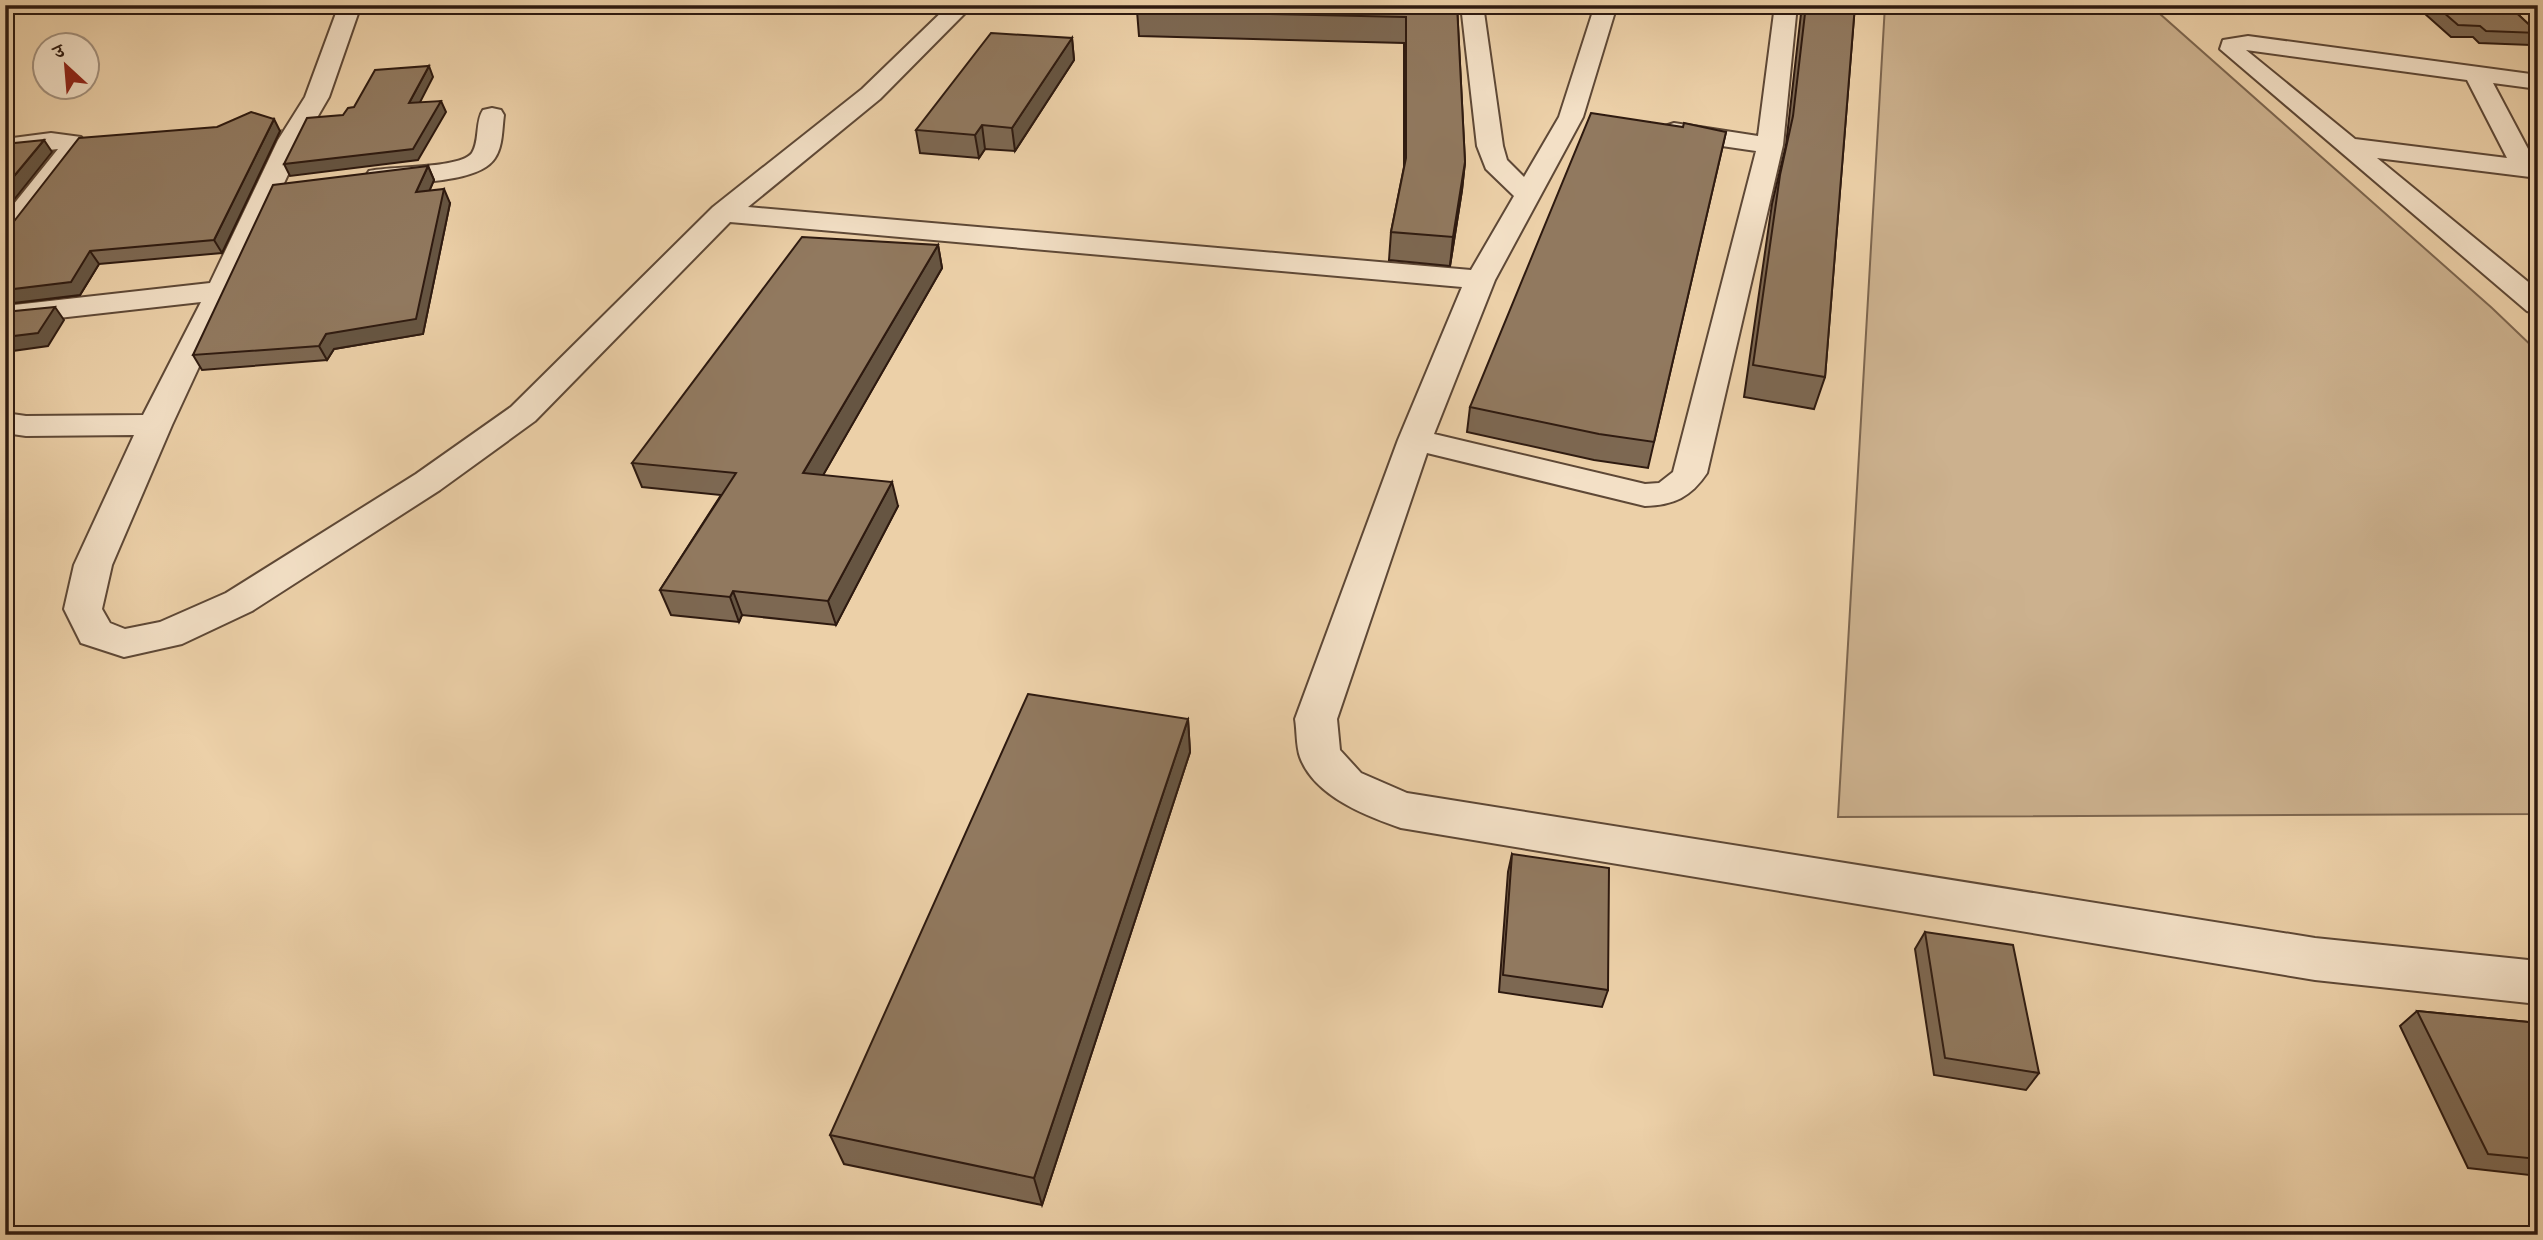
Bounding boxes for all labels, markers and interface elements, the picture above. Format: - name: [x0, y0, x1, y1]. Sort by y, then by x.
- north arrow: [32, 32, 102, 102]
- text: उ: [48, 38, 71, 67]

